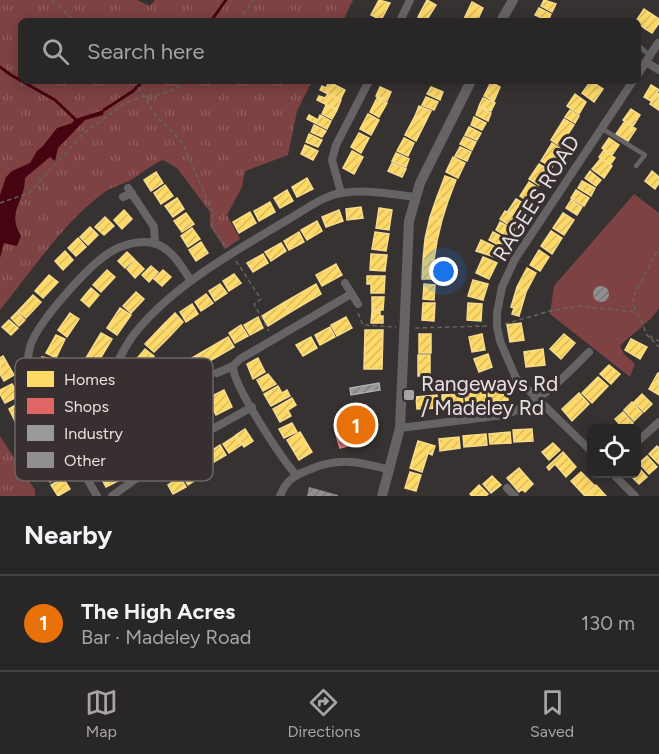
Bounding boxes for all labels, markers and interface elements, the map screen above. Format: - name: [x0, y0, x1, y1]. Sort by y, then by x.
- search box: [18, 18, 641, 84]
- icon: search: [39, 35, 72, 68]
- text: Search here: [87, 38, 205, 65]
- street label: RAGEES ROAD: [487, 130, 585, 266]
- your location: [429, 257, 458, 286]
- legend: [15, 358, 213, 481]
- text: Homes: [64, 370, 115, 389]
- place label: Rangeways Rd / Madeley Rd: [421, 371, 558, 420]
- marker: Rangeways Rd / Madeley Rd: [402, 388, 416, 402]
- text: Shops: [64, 397, 109, 416]
- pin: 1: [336, 402, 376, 448]
- text: Industry: [64, 424, 123, 443]
- map controls: [587, 424, 641, 478]
- button: locate: [587, 424, 641, 478]
- text: Other: [64, 451, 106, 470]
- text: Nearby: [24, 519, 112, 551]
- text: The High Acres: [81, 598, 235, 625]
- text: 1: [39, 611, 48, 635]
- text: 130 m: [581, 611, 635, 635]
- text: Bar · Madeley Road: [81, 625, 251, 649]
- tab: Map: [85, 686, 118, 741]
- tab: Directions: [287, 686, 360, 741]
- tab: Saved: [530, 686, 574, 741]

